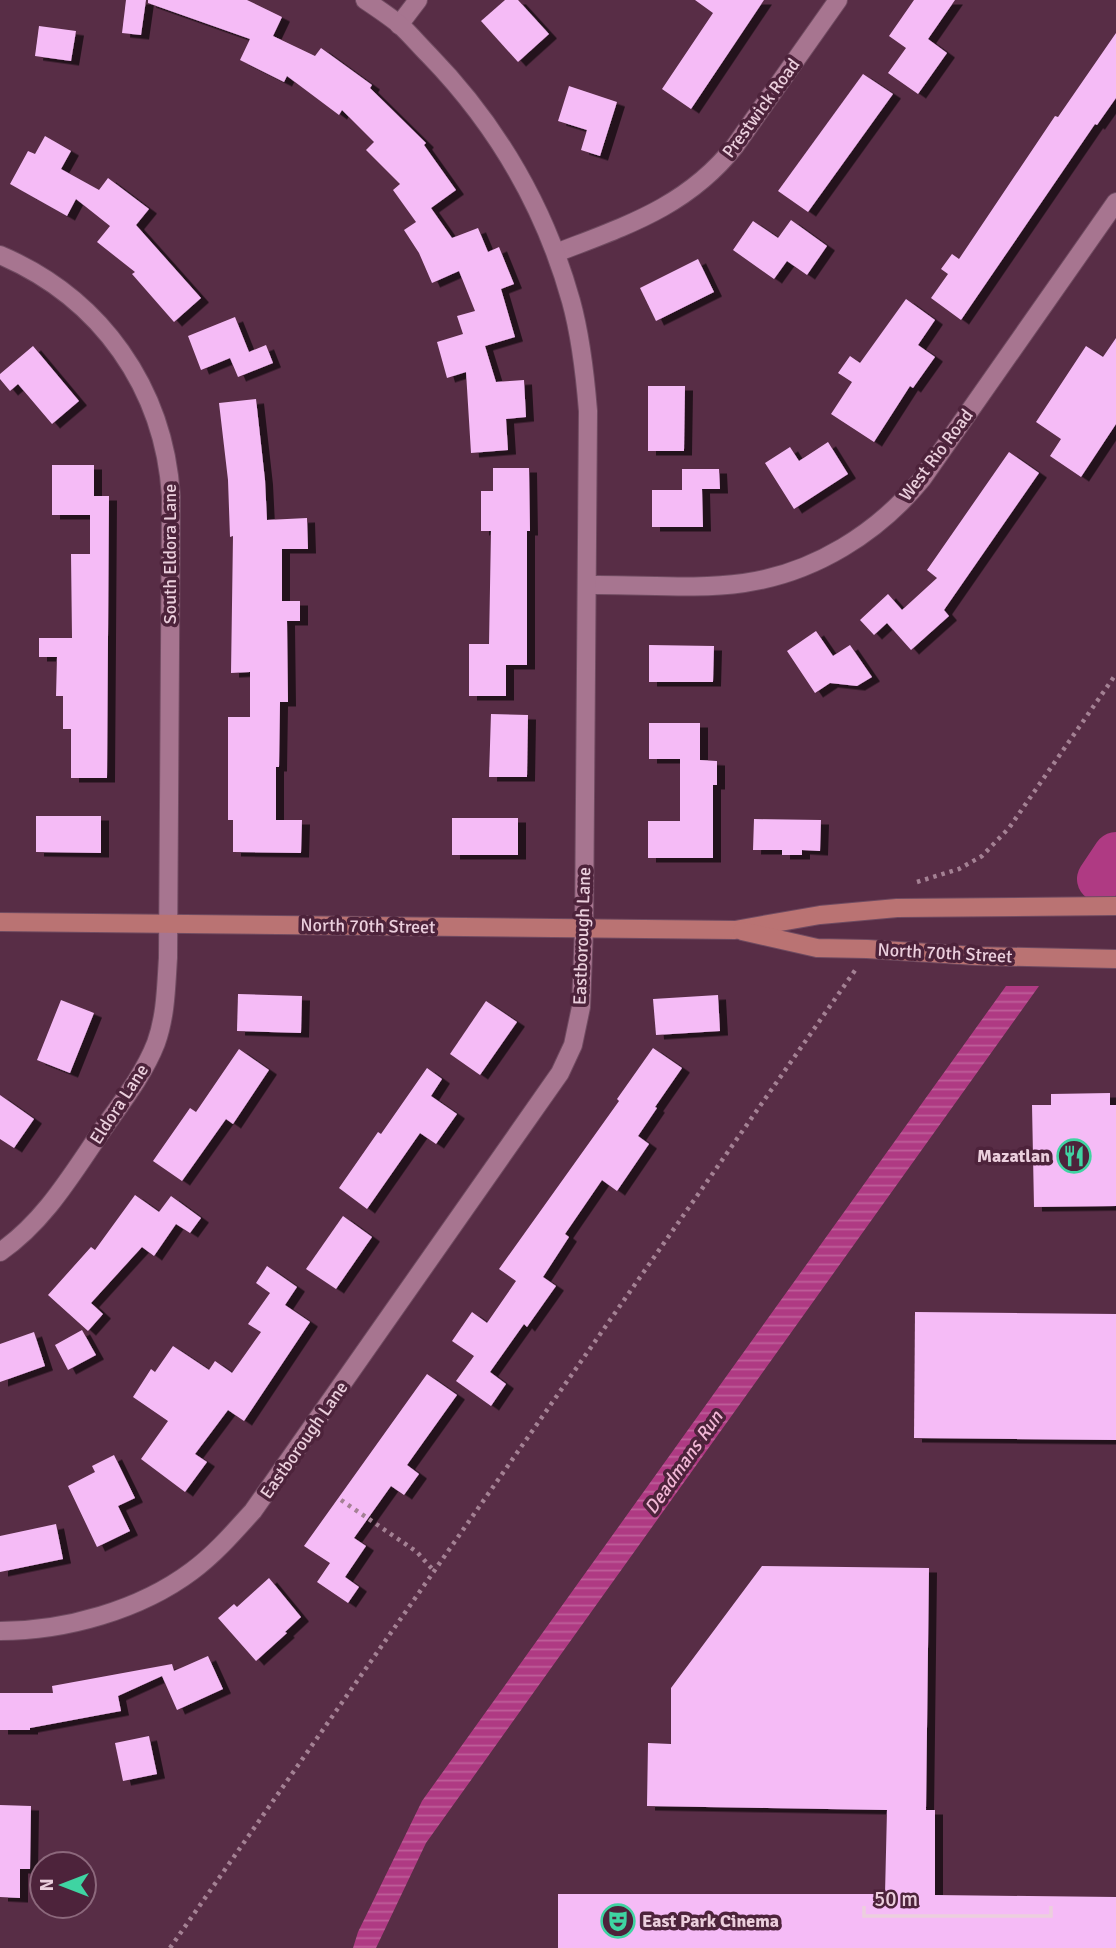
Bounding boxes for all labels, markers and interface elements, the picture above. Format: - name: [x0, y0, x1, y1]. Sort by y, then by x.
- street label: Prestwick Road: [718, 54, 804, 162]
- street label: West Rio Road: [894, 405, 978, 505]
- street label: South Eldora Lane: [159, 484, 181, 624]
- street label: Eastborough Lane: [569, 867, 595, 1005]
- street label: North 70th Street: [300, 914, 436, 938]
- street label: North 70th Street: [877, 938, 1013, 968]
- street label: Eldora Lane: [85, 1060, 153, 1148]
- restaurant icon: Mazatlan: [1055, 1137, 1093, 1175]
- place label: Mazatlan: [977, 1145, 1050, 1167]
- street label: Eastborough Lane: [255, 1377, 353, 1503]
- water label: Deadmans Run: [639, 1406, 729, 1519]
- north arrow: [28, 1850, 98, 1920]
- scale bar: [864, 1874, 1051, 1918]
- text: N: [35, 1878, 59, 1892]
- text: 50 m: [874, 1886, 918, 1912]
- theatre icon: East Park Cinema: [599, 1902, 637, 1940]
- place label: East Park Cinema: [642, 1910, 779, 1932]

